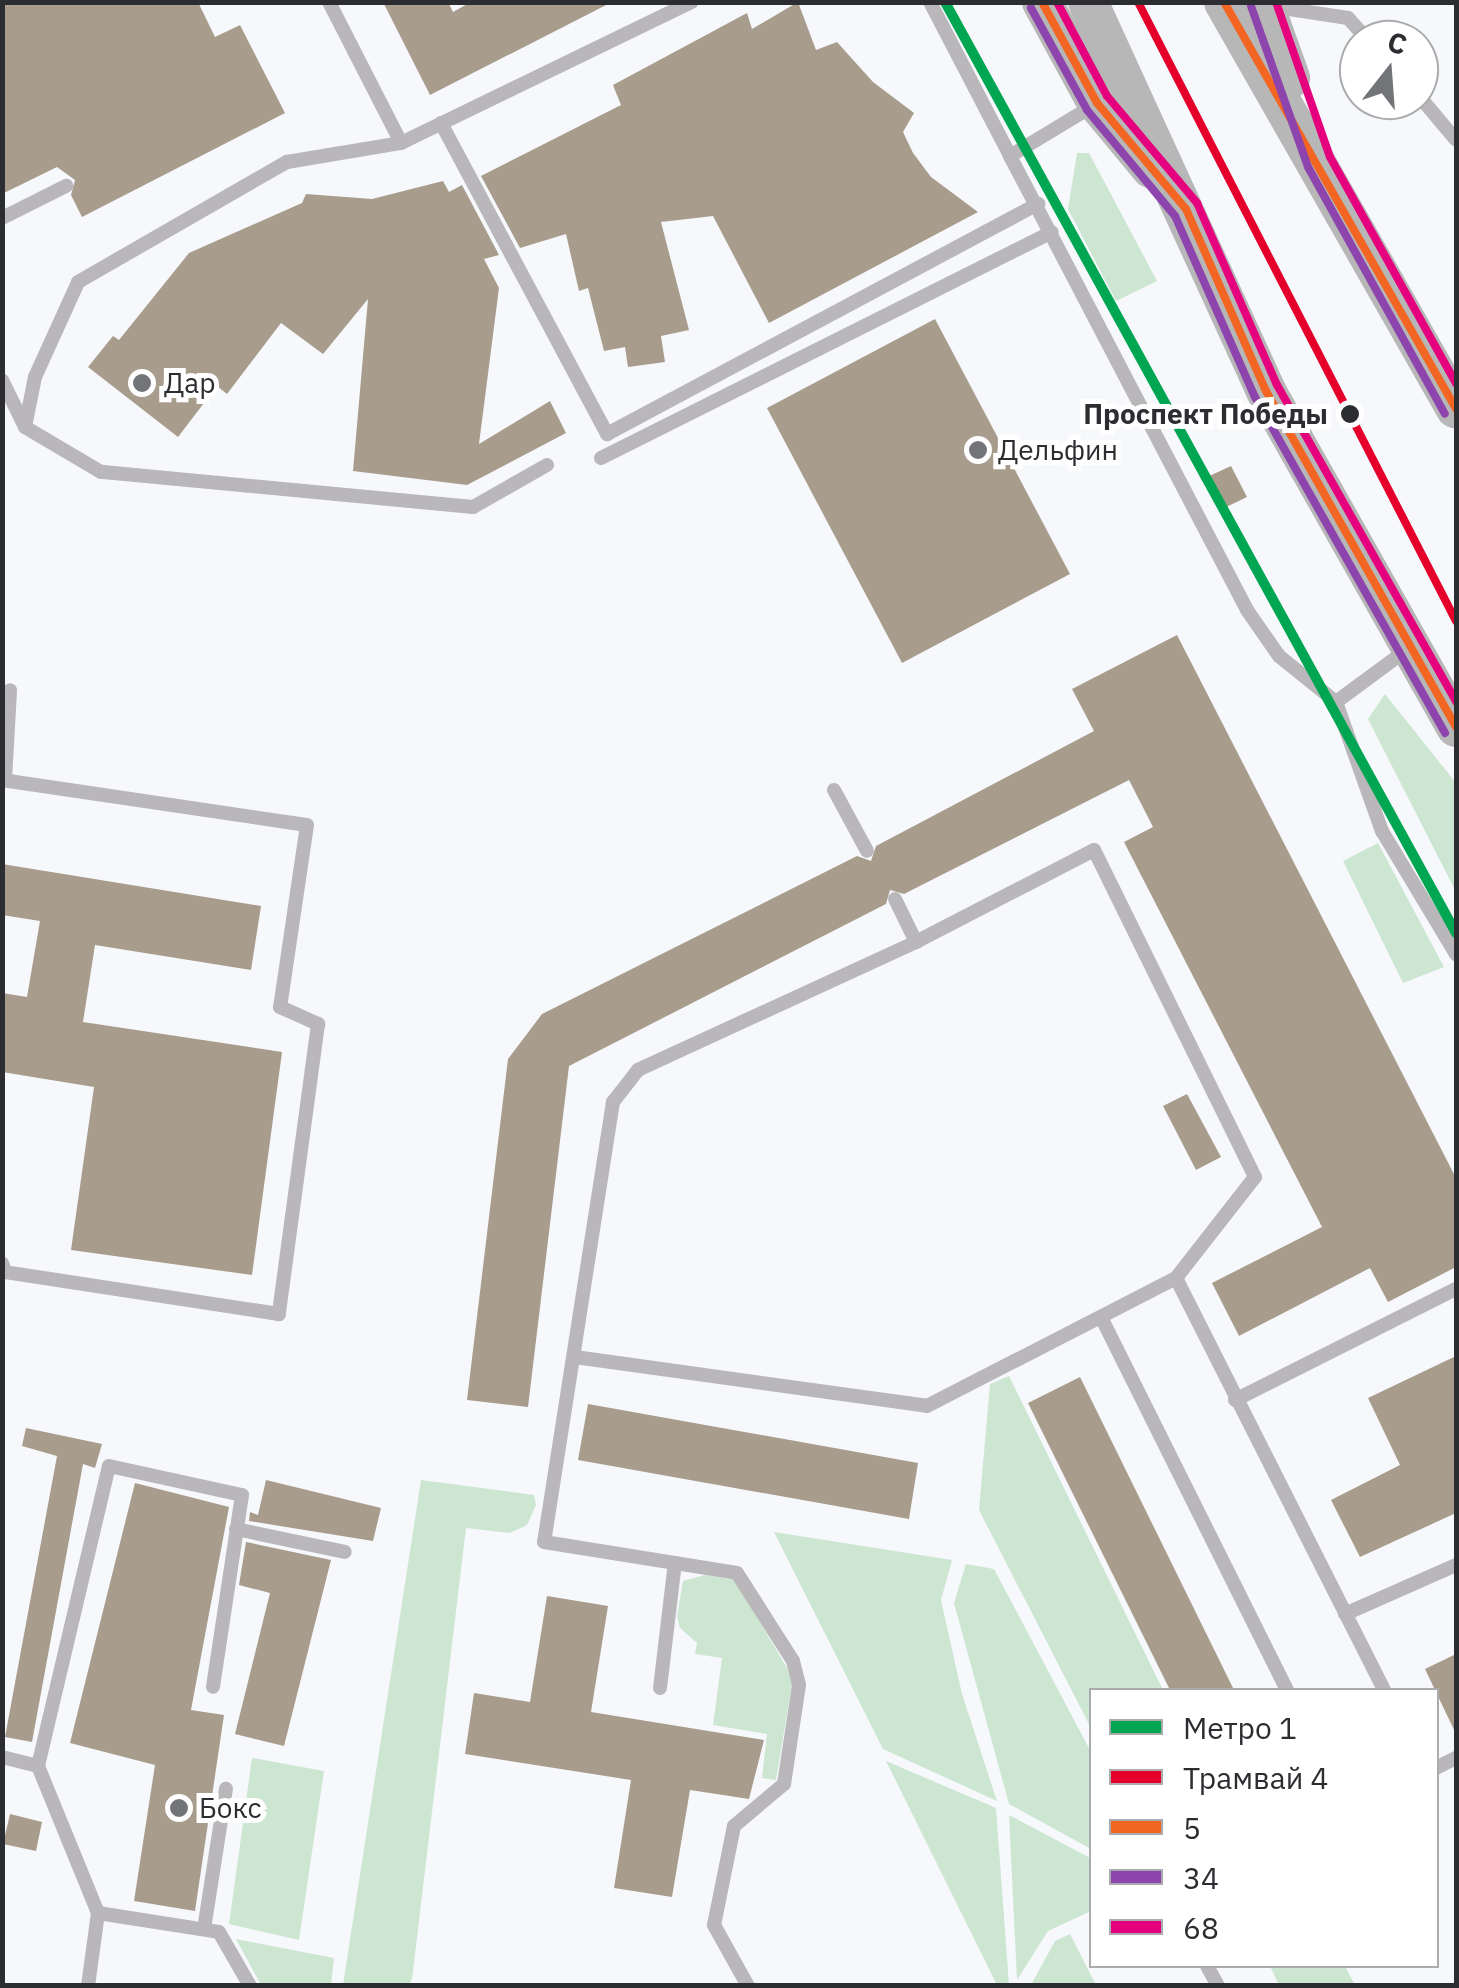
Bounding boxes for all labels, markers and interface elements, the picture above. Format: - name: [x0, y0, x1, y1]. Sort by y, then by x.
- north arrow: [1339, 20, 1439, 120]
- text: С: [1383, 22, 1411, 63]
- place label: Дар: [164, 366, 215, 400]
- marker: Дар: [129, 370, 155, 396]
- place label: Проспект Победы: [1083, 397, 1328, 431]
- marker: Проспект Победы: [1337, 401, 1363, 427]
- place label: Дельфин: [998, 433, 1118, 467]
- marker: Дельфин: [967, 439, 989, 461]
- legend: [1089, 1688, 1439, 1968]
- text: Метро 1: [1183, 1708, 1297, 1747]
- text: Трамвай 4: [1183, 1758, 1328, 1797]
- place label: Бокс: [199, 1791, 262, 1825]
- marker: Бокс: [168, 1797, 190, 1819]
- text: 5: [1183, 1808, 1201, 1847]
- text: 34: [1183, 1858, 1219, 1897]
- text: 68: [1183, 1908, 1219, 1947]

